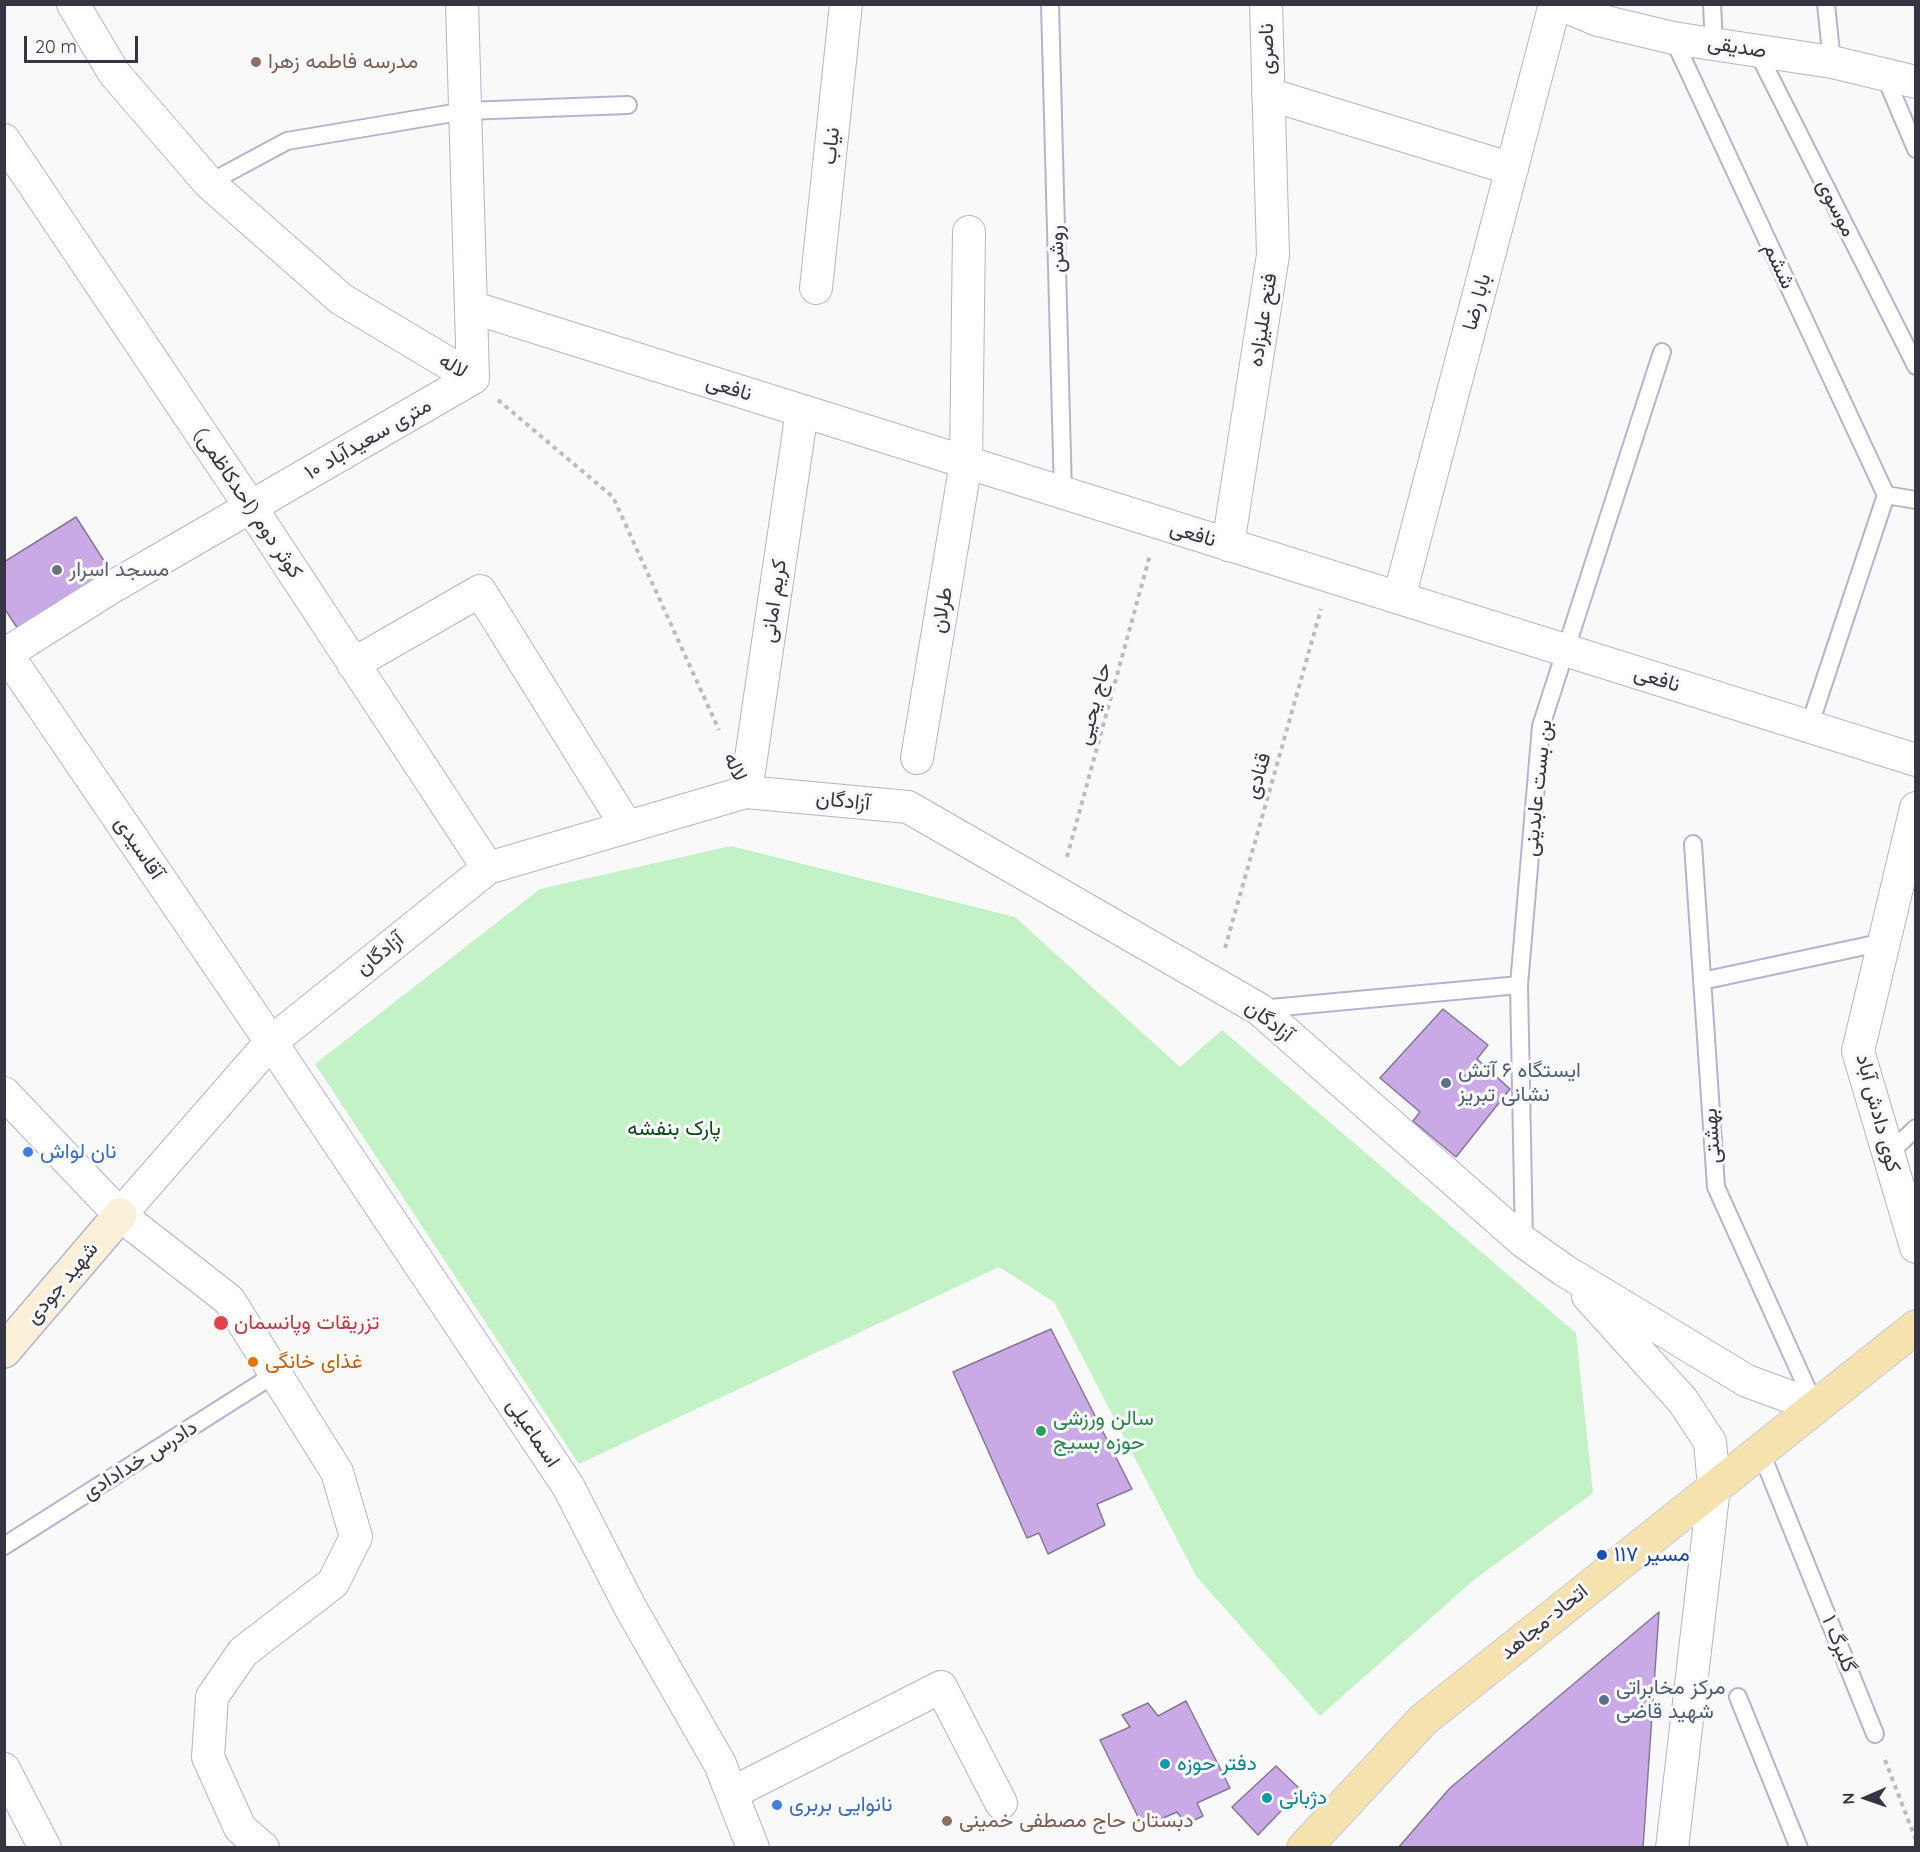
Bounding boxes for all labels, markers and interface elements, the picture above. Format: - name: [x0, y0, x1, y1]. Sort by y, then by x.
- street label: ناصری: [1254, 23, 1280, 75]
- scale bar: [27, 24, 141, 62]
- street label: صدیقی: [1706, 30, 1768, 64]
- text: 20 m: [35, 35, 77, 58]
- place label: مدرسه فاطمه زهرا: [268, 49, 418, 75]
- marker: مدرسه فاطمه زهرا: [249, 55, 263, 69]
- street label: نیاب: [817, 126, 845, 166]
- street label: موسوی: [1811, 175, 1861, 241]
- street label: روشن: [1044, 225, 1070, 273]
- street label: ششم: [1758, 239, 1800, 293]
- street label: فتح علیزاده: [1243, 271, 1283, 369]
- street label: بابا رضا: [1457, 271, 1497, 333]
- street label: لاله: [434, 348, 472, 384]
- street label: نافعی: [703, 369, 755, 407]
- street label: ۱۰ متری سعیدآباد: [300, 393, 436, 485]
- street label: کوثر دوم (احدکاظمی): [188, 423, 308, 583]
- street label: نافعی: [1167, 515, 1219, 553]
- place label: مسجد اسرار: [69, 557, 169, 583]
- street label: کریم امانی: [756, 558, 792, 644]
- marker: مسجد اسرار: [50, 563, 64, 577]
- street label: طرلان: [926, 585, 958, 635]
- street label: حاج یحیی: [1071, 660, 1117, 748]
- street label: نافعی: [1631, 660, 1683, 698]
- street label: بن بست عابدینی: [1518, 718, 1558, 858]
- street label: لاله: [718, 749, 752, 785]
- street label: قنادی: [1239, 750, 1277, 802]
- street label: آزادگان: [815, 786, 871, 816]
- street label: آقاسیدی: [109, 812, 169, 884]
- street label: آزادگان: [351, 927, 409, 981]
- street label: آزادگان: [1240, 994, 1298, 1048]
- street label: کوی دادش آباد: [1850, 1051, 1906, 1175]
- place label: ایستگاه ۶ آتش نشانی تبریز: [1458, 1058, 1581, 1108]
- marker: ایستگاه ۶ آتش نشانی تبریز: [1439, 1076, 1453, 1090]
- street label: بهشتی: [1697, 1107, 1727, 1165]
- park label: پارک بنفشه: [627, 1116, 721, 1142]
- place label: نان لواش: [40, 1139, 117, 1165]
- marker: نان لواش: [21, 1145, 35, 1159]
- street label: شهید جودی: [20, 1237, 104, 1329]
- place label: تزریقات وپانسمان: [234, 1310, 379, 1336]
- marker: تزریقات وپانسمان: [212, 1314, 230, 1332]
- place label: غذای خانگی: [265, 1349, 362, 1375]
- marker: غذای خانگی: [246, 1355, 260, 1369]
- street label: اسماعیلی: [501, 1394, 565, 1472]
- place label: سالن ورزشی حوزه بسیج: [1053, 1406, 1154, 1456]
- street label: دادرس خدادادی: [78, 1415, 202, 1505]
- marker: سالن ورزشی حوزه بسیج: [1034, 1424, 1048, 1438]
- place label: مسیر ۱۱۷: [1614, 1542, 1690, 1568]
- marker: مسیر ۱۱۷: [1595, 1548, 1609, 1562]
- street label: اتحاد-مجاهد: [1495, 1579, 1593, 1665]
- street label: گلبرگ ۱: [1816, 1612, 1862, 1676]
- place label: مرکز مخابراتی شهید قاضی: [1616, 1675, 1725, 1725]
- marker: مرکز مخابراتی شهید قاضی: [1597, 1693, 1611, 1707]
- place label: دفتر حوزه: [1177, 1751, 1257, 1777]
- marker: دفتر حوزه: [1158, 1757, 1172, 1771]
- north arrow: [1836, 1768, 1896, 1828]
- place label: دژبانی: [1279, 1785, 1327, 1811]
- marker: دژبانی: [1260, 1791, 1274, 1805]
- place label: نانوایی بربری: [789, 1792, 892, 1818]
- text: N: [1838, 1792, 1858, 1805]
- marker: نانوایی بربری: [770, 1798, 784, 1812]
- place label: دبستان حاج مصطفی خمینی: [959, 1808, 1193, 1834]
- marker: دبستان حاج مصطفی خمینی: [940, 1814, 954, 1828]

